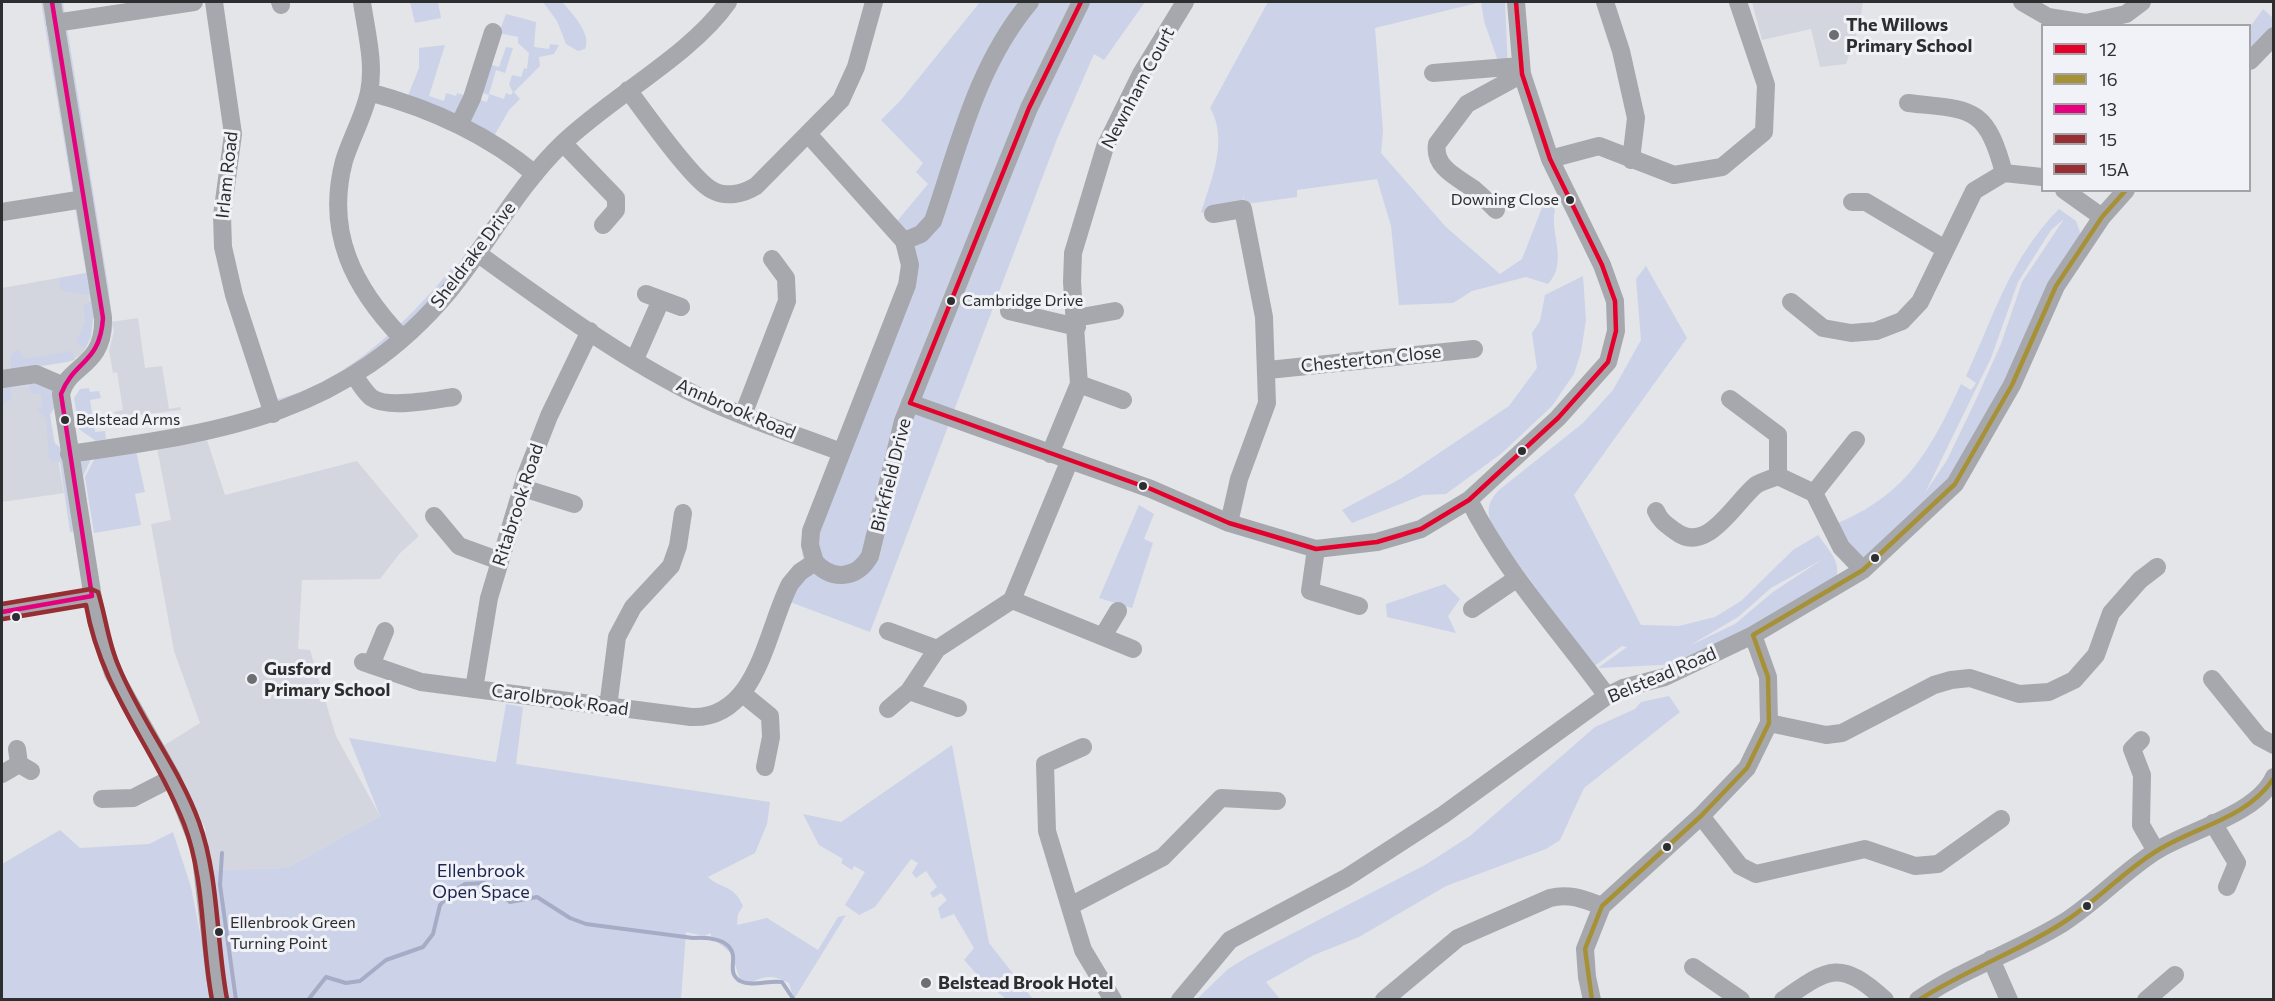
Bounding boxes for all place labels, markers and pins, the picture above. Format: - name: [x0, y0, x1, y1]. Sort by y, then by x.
- place label: The Willows Primary School: [1846, 14, 1972, 57]
- marker: The Willows Primary School: [1827, 28, 1841, 42]
- place label: Downing Close: [1451, 190, 1559, 210]
- marker: Downing Close: [1564, 194, 1576, 206]
- place label: Cambridge Drive: [962, 291, 1083, 311]
- marker: Cambridge Drive: [945, 295, 957, 307]
- place label: Belstead Arms: [76, 410, 180, 430]
- marker: Belstead Arms: [59, 414, 71, 426]
- unlabelled marker: [1516, 445, 1528, 457]
- unlabelled marker: [1137, 480, 1149, 492]
- unlabelled marker: [1869, 552, 1881, 564]
- unlabelled marker: [10, 611, 22, 623]
- place label: Gusford Primary School: [264, 658, 390, 700]
- marker: Gusford Primary School: [245, 672, 259, 686]
- unlabelled marker: [1661, 841, 1673, 853]
- unlabelled marker: [2081, 900, 2093, 912]
- place label: Ellenbrook Green Turning Point: [230, 913, 356, 951]
- marker: Ellenbrook Green Turning Point: [213, 926, 225, 938]
- place label: Belstead Brook Hotel: [938, 972, 1114, 994]
- marker: Belstead Brook Hotel: [919, 976, 933, 990]

